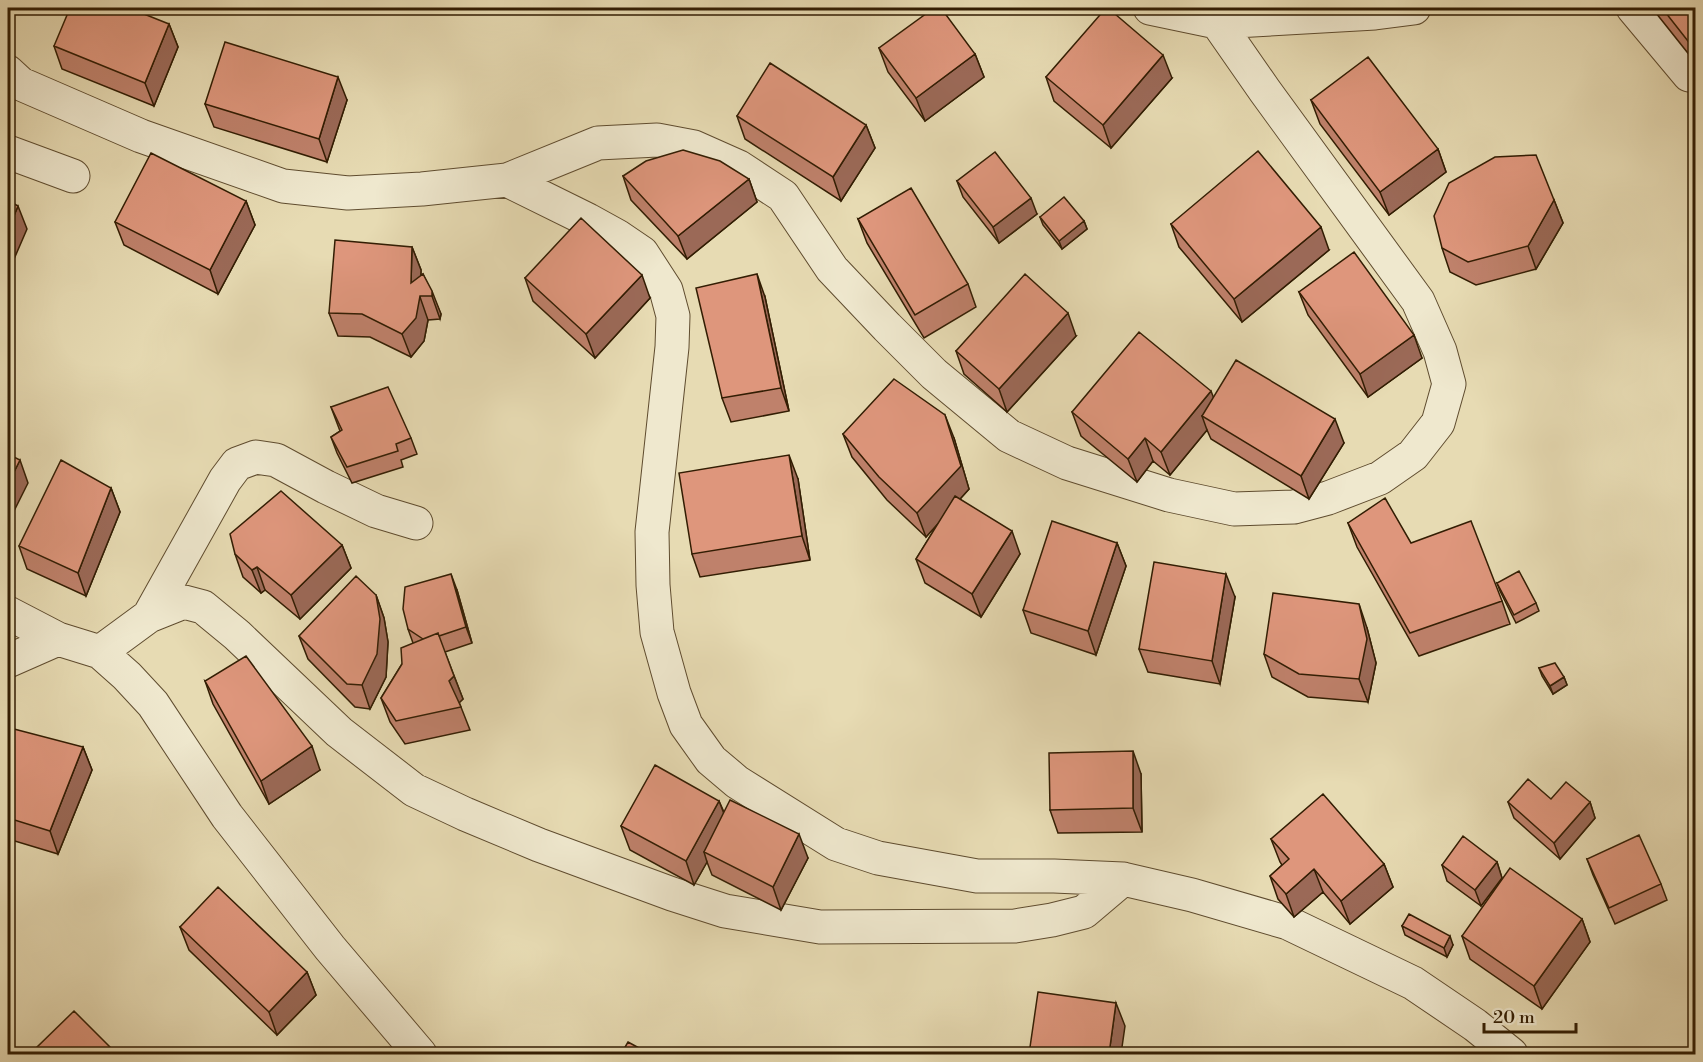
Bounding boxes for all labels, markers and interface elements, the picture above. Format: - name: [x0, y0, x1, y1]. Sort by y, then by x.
- scale bar: [1484, 996, 1576, 1034]
- text: 20 m: [1493, 1006, 1535, 1029]

